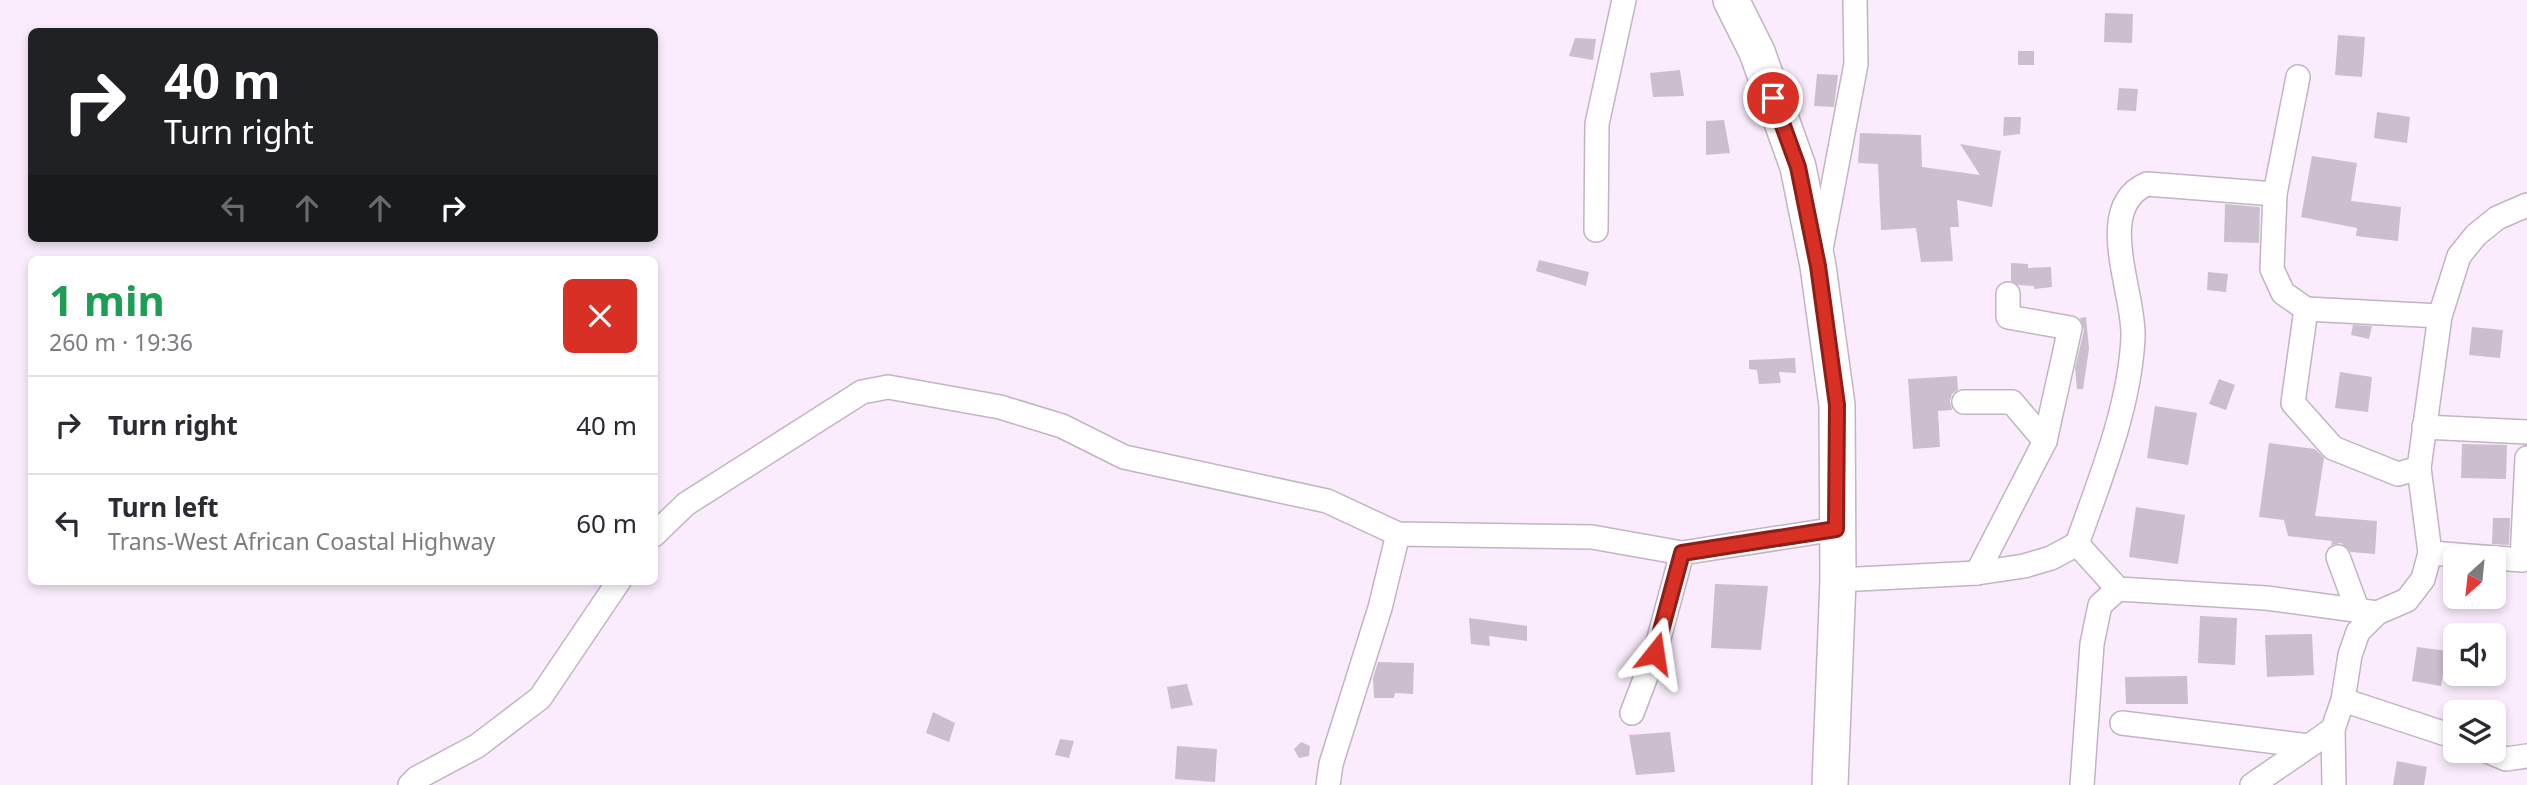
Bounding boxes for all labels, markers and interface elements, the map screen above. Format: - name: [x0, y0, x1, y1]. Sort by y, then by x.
- text: 40 m: [164, 47, 281, 113]
- icon: right: [49, 56, 140, 147]
- pin: [1743, 68, 1803, 128]
- icon: arrive: [1754, 79, 1792, 117]
- text: Turn right: [164, 110, 314, 153]
- icon: left: [215, 189, 253, 227]
- icon: ahead: [288, 189, 326, 227]
- icon: ahead: [361, 189, 399, 227]
- icon: right: [434, 189, 472, 227]
- text: 1 min: [49, 271, 165, 328]
- button: close: [563, 279, 637, 353]
- text: 260 m · 19:36: [49, 326, 193, 358]
- icon: right: [49, 406, 87, 444]
- text: Turn right: [108, 407, 238, 443]
- text: 40 m: [576, 407, 637, 443]
- text: Turn left: [108, 489, 219, 525]
- icon: left: [49, 504, 87, 542]
- text: 60 m: [576, 505, 637, 541]
- text: Trans-West African Coastal Highway: [108, 525, 495, 557]
- north arrow: [2443, 546, 2506, 609]
- map controls: [2443, 546, 2506, 763]
- position arrow: [1618, 616, 1692, 690]
- button: sound: [2443, 623, 2506, 686]
- button: layers: [2443, 700, 2506, 763]

